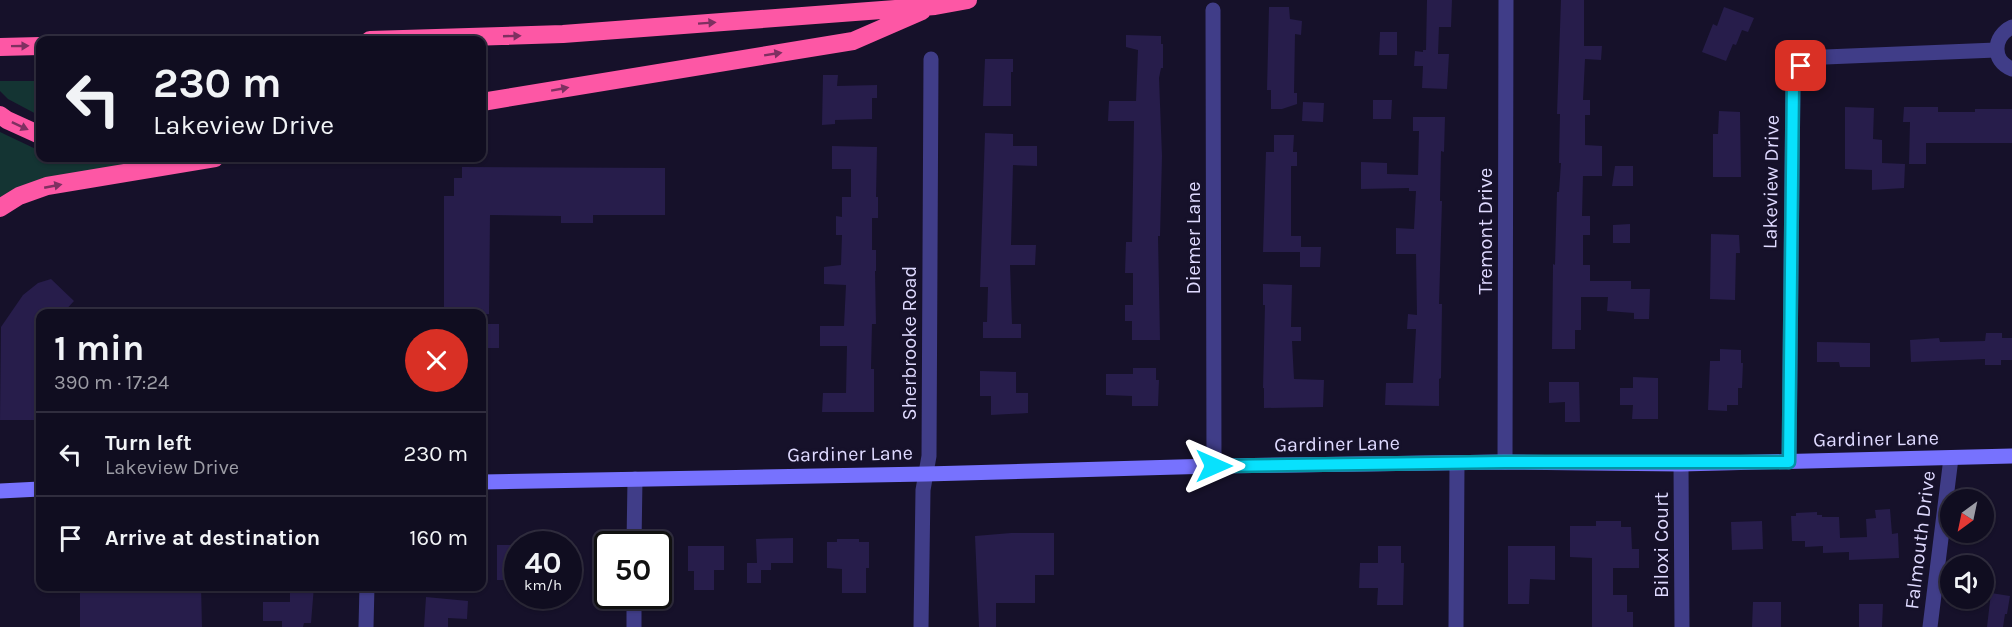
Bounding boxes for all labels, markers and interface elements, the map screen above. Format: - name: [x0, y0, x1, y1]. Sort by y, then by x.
- one-way arrow: [697, 19, 716, 28]
- one-way arrow: [502, 31, 521, 40]
- pin: [1775, 40, 1826, 91]
- one-way arrow: [11, 42, 30, 51]
- one-way arrow: [764, 49, 783, 58]
- icon: arrive: [1784, 49, 1817, 82]
- text: 230 m: [153, 58, 282, 108]
- icon: left: [54, 60, 132, 138]
- one-way arrow: [551, 84, 570, 93]
- text: Lakeview Drive: [153, 109, 334, 141]
- street label: Lakeview Drive: [1758, 115, 1784, 249]
- one-way arrow: [11, 122, 28, 131]
- street label: Tremont Drive: [1474, 168, 1497, 294]
- one-way arrow: [44, 180, 62, 190]
- street label: Diemer Lane: [1182, 181, 1205, 295]
- street label: Sherbrooke Road: [898, 266, 921, 420]
- text: 1 min: [54, 327, 144, 369]
- button: close: [405, 329, 468, 392]
- text: 390 m · 17:24: [54, 371, 169, 394]
- street label: Gardiner Lane: [1813, 426, 1939, 452]
- text: Turn left: [105, 430, 192, 456]
- street label: Gardiner Lane: [1274, 431, 1400, 457]
- position arrow: [1182, 434, 1246, 498]
- icon: left: [54, 438, 87, 471]
- text: 230 m: [403, 441, 468, 467]
- street label: Gardiner Lane: [787, 441, 913, 467]
- text: Lakeview Drive: [105, 456, 239, 479]
- street label: Falmouth Drive: [1900, 469, 1940, 611]
- north arrow: [1940, 489, 1994, 543]
- map controls: [1940, 489, 1994, 609]
- street label: Biloxi Court: [1650, 492, 1673, 598]
- icon: arrive: [54, 522, 87, 555]
- text: Arrive at destination: [105, 525, 320, 551]
- text: 160 m: [409, 525, 468, 551]
- speed limit sign: 50: [594, 531, 672, 609]
- text: 40: [525, 545, 561, 581]
- button: sound: [1940, 555, 1994, 609]
- text: km/h: [524, 576, 562, 594]

